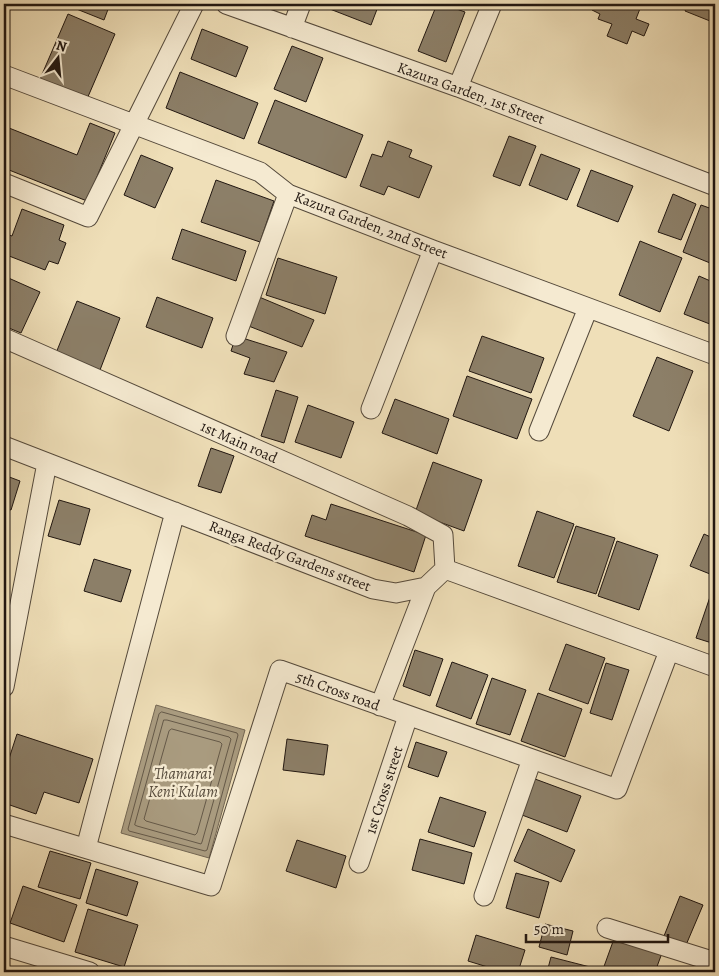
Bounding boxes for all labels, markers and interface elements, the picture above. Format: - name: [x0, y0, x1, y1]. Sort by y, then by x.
- north arrow: [32, 32, 82, 82]
- text: N: [54, 35, 69, 57]
- street label: Kazura Garden, 1st Street: [395, 57, 547, 129]
- street label: Kazura Garden, 2nd Street: [292, 187, 451, 263]
- street label: 1st Main road: [197, 416, 281, 468]
- street label: Ranga Reddy Gardens street: [206, 516, 374, 596]
- street label: 5th Cross road: [293, 667, 383, 716]
- street label: 1st Cross street: [360, 743, 408, 836]
- water label: Thamarai Keni Kulam: [148, 763, 218, 803]
- scale bar: [526, 911, 669, 943]
- text: 50 m: [534, 919, 564, 939]

